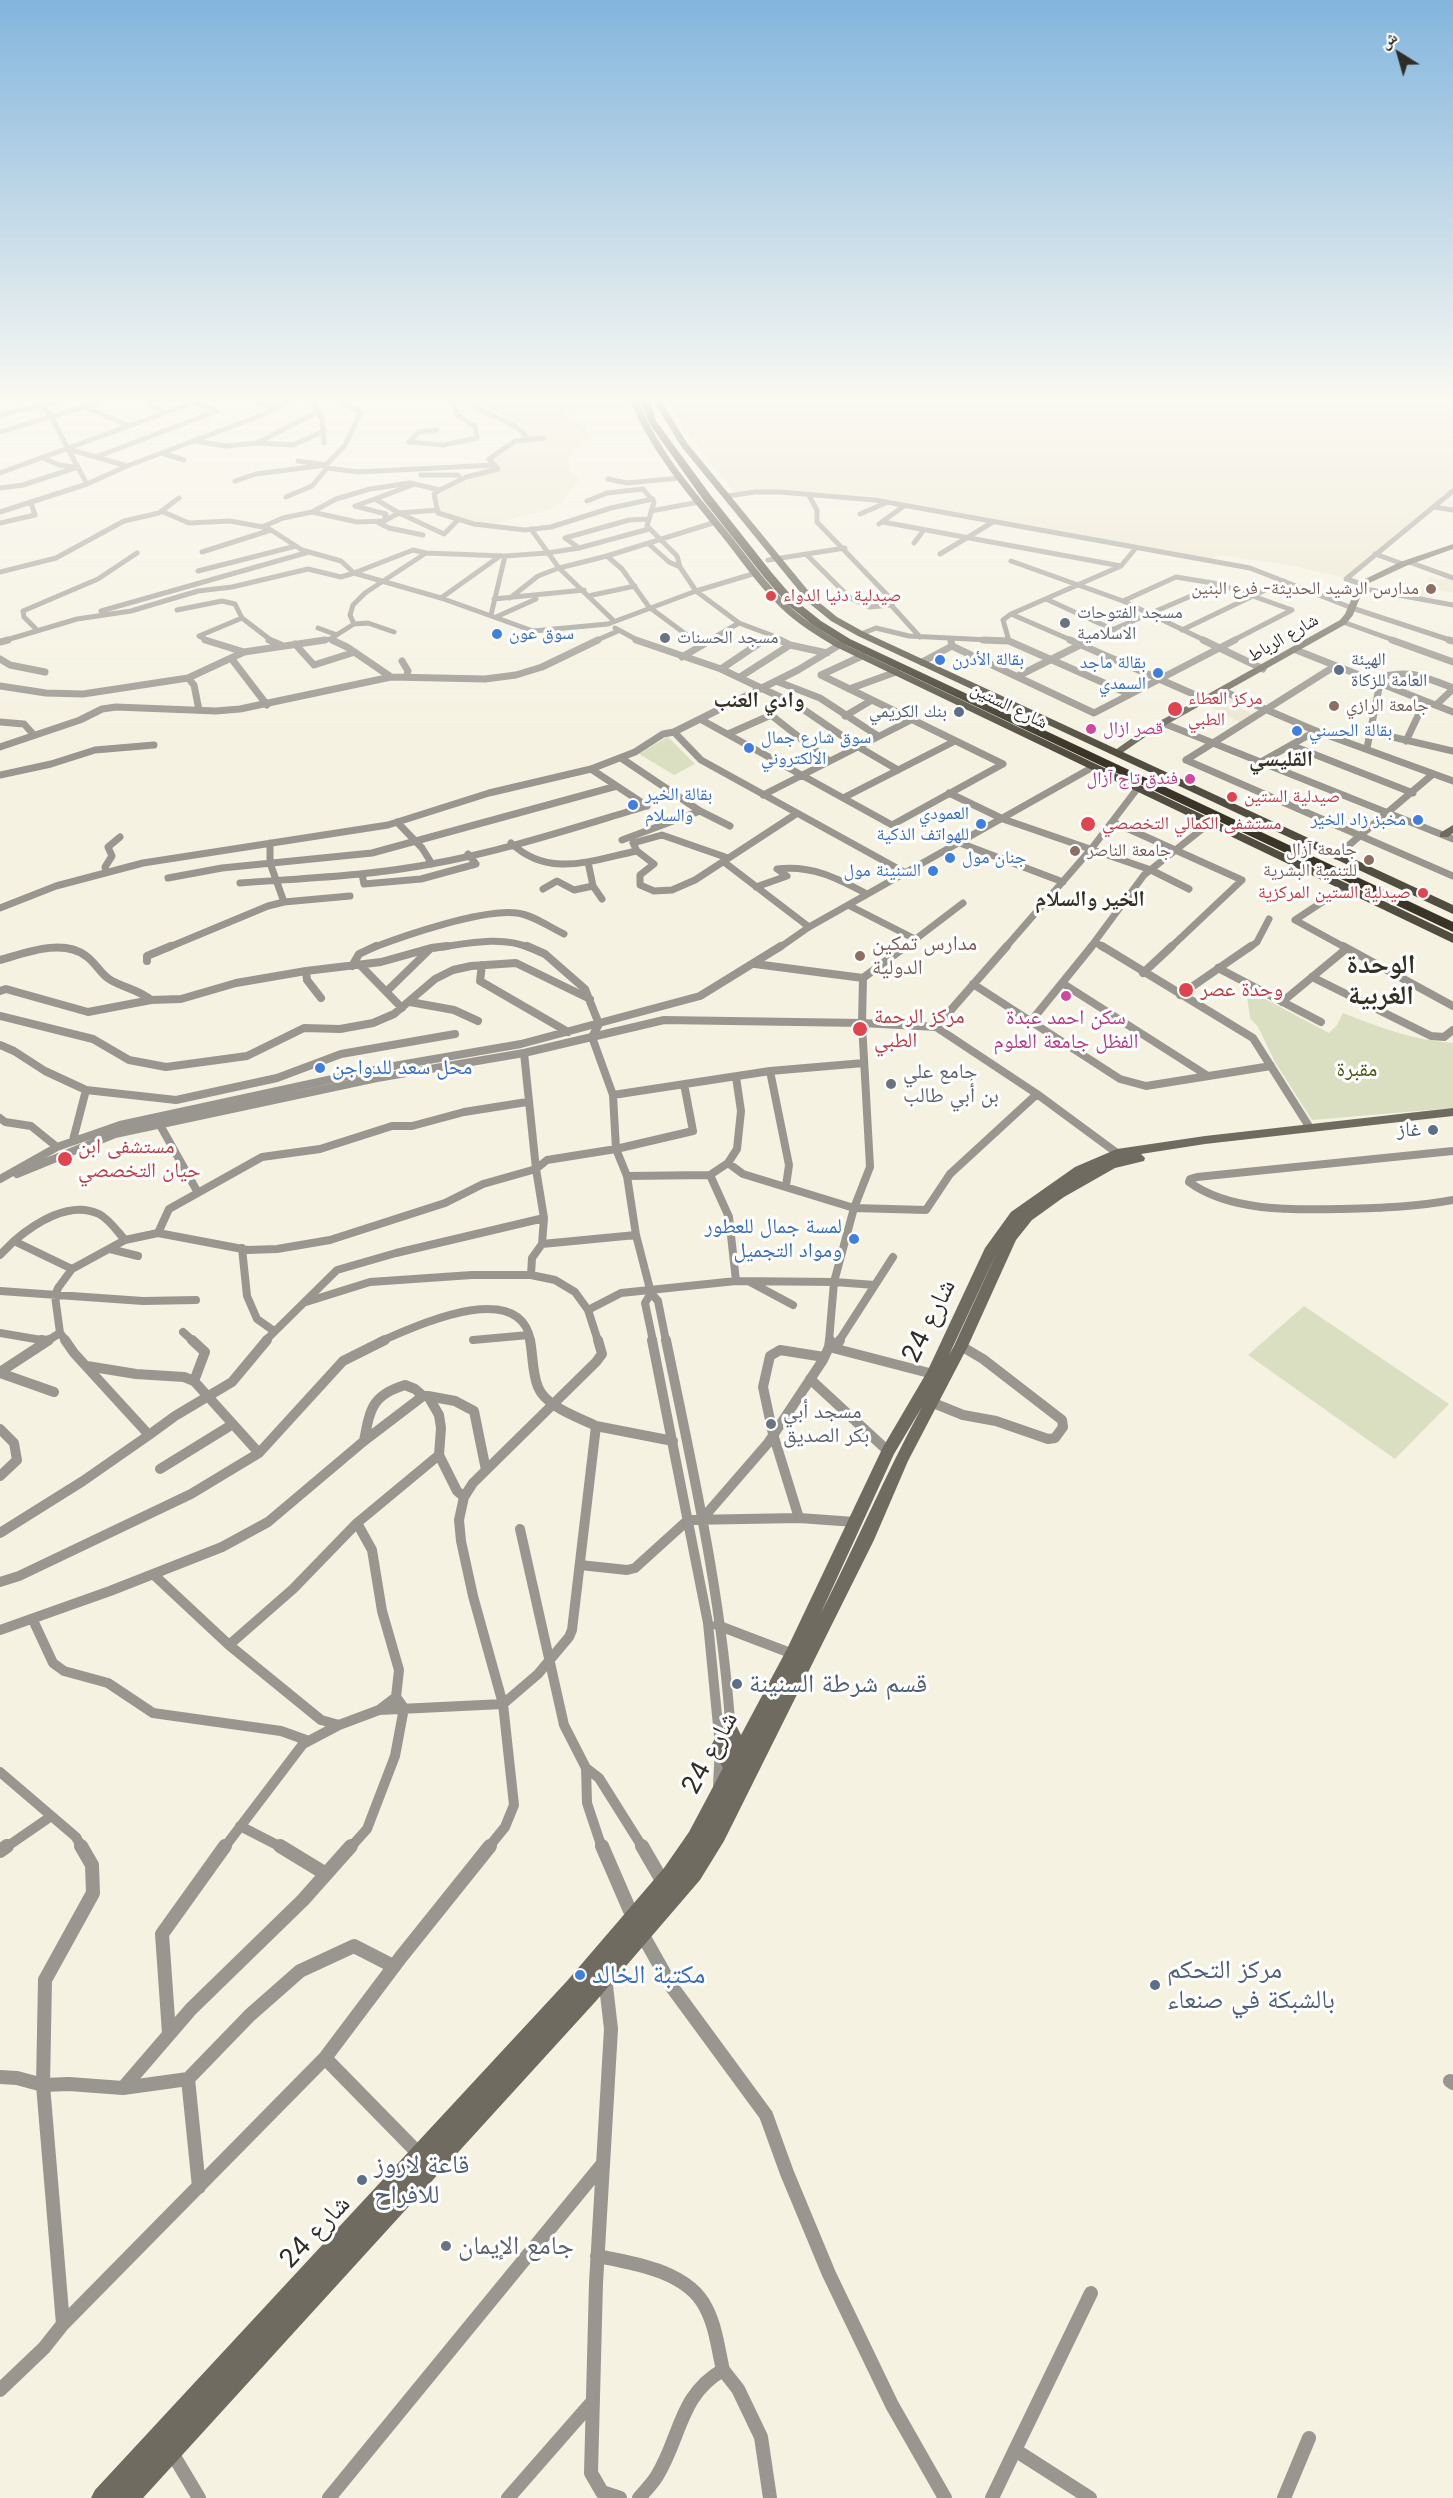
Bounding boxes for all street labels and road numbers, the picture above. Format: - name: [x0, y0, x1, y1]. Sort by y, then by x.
- street label: شارع الرباط: [1244, 609, 1322, 667]
- street label: شارع الستين: [967, 678, 1051, 734]
- street label: شارع 24: [895, 1274, 963, 1368]
- street label: شارع 24: [675, 1706, 745, 1800]
- street label: شارع 24: [273, 2189, 357, 2275]

